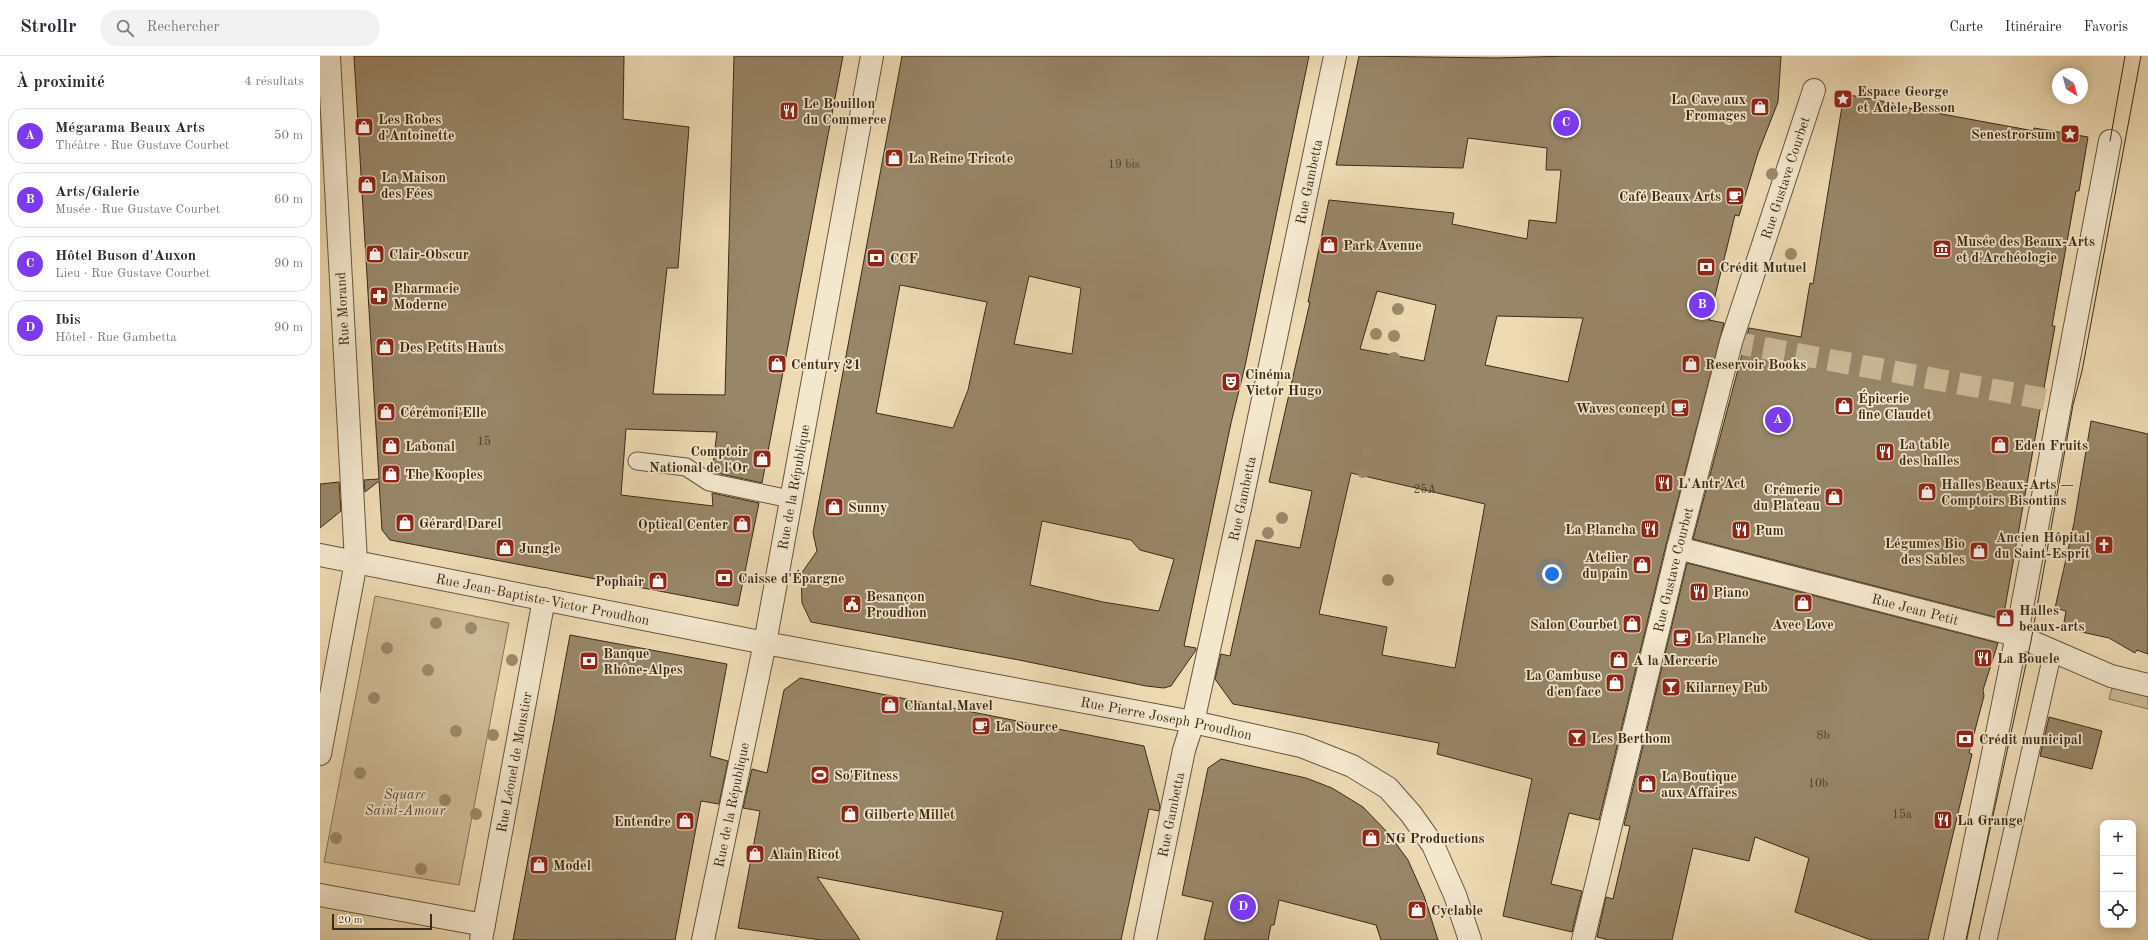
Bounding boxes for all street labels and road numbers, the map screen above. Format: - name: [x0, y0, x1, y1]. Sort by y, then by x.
- street label: Rue Gustave Courbet: [1759, 115, 1813, 241]
- street label: Rue Gambetta: [1294, 138, 1325, 226]
- street label: Rue Morand: [334, 272, 352, 346]
- street label: Rue de la République: [776, 423, 813, 551]
- street label: Rue Gambetta: [1227, 455, 1259, 543]
- street label: Rue Gustave Courbet: [1652, 506, 1696, 634]
- street label: Rue Jean-Baptiste-Victor Proudhon: [434, 572, 651, 628]
- street label: Rue Jean Petit: [1870, 592, 1960, 628]
- street label: Rue Léonel de Moustier: [495, 690, 535, 834]
- street label: Rue Pierre Joseph Proudhon: [1079, 695, 1254, 743]
- street label: Rue de la République: [712, 741, 752, 869]
- street label: Rue Gambetta: [1156, 771, 1187, 859]

